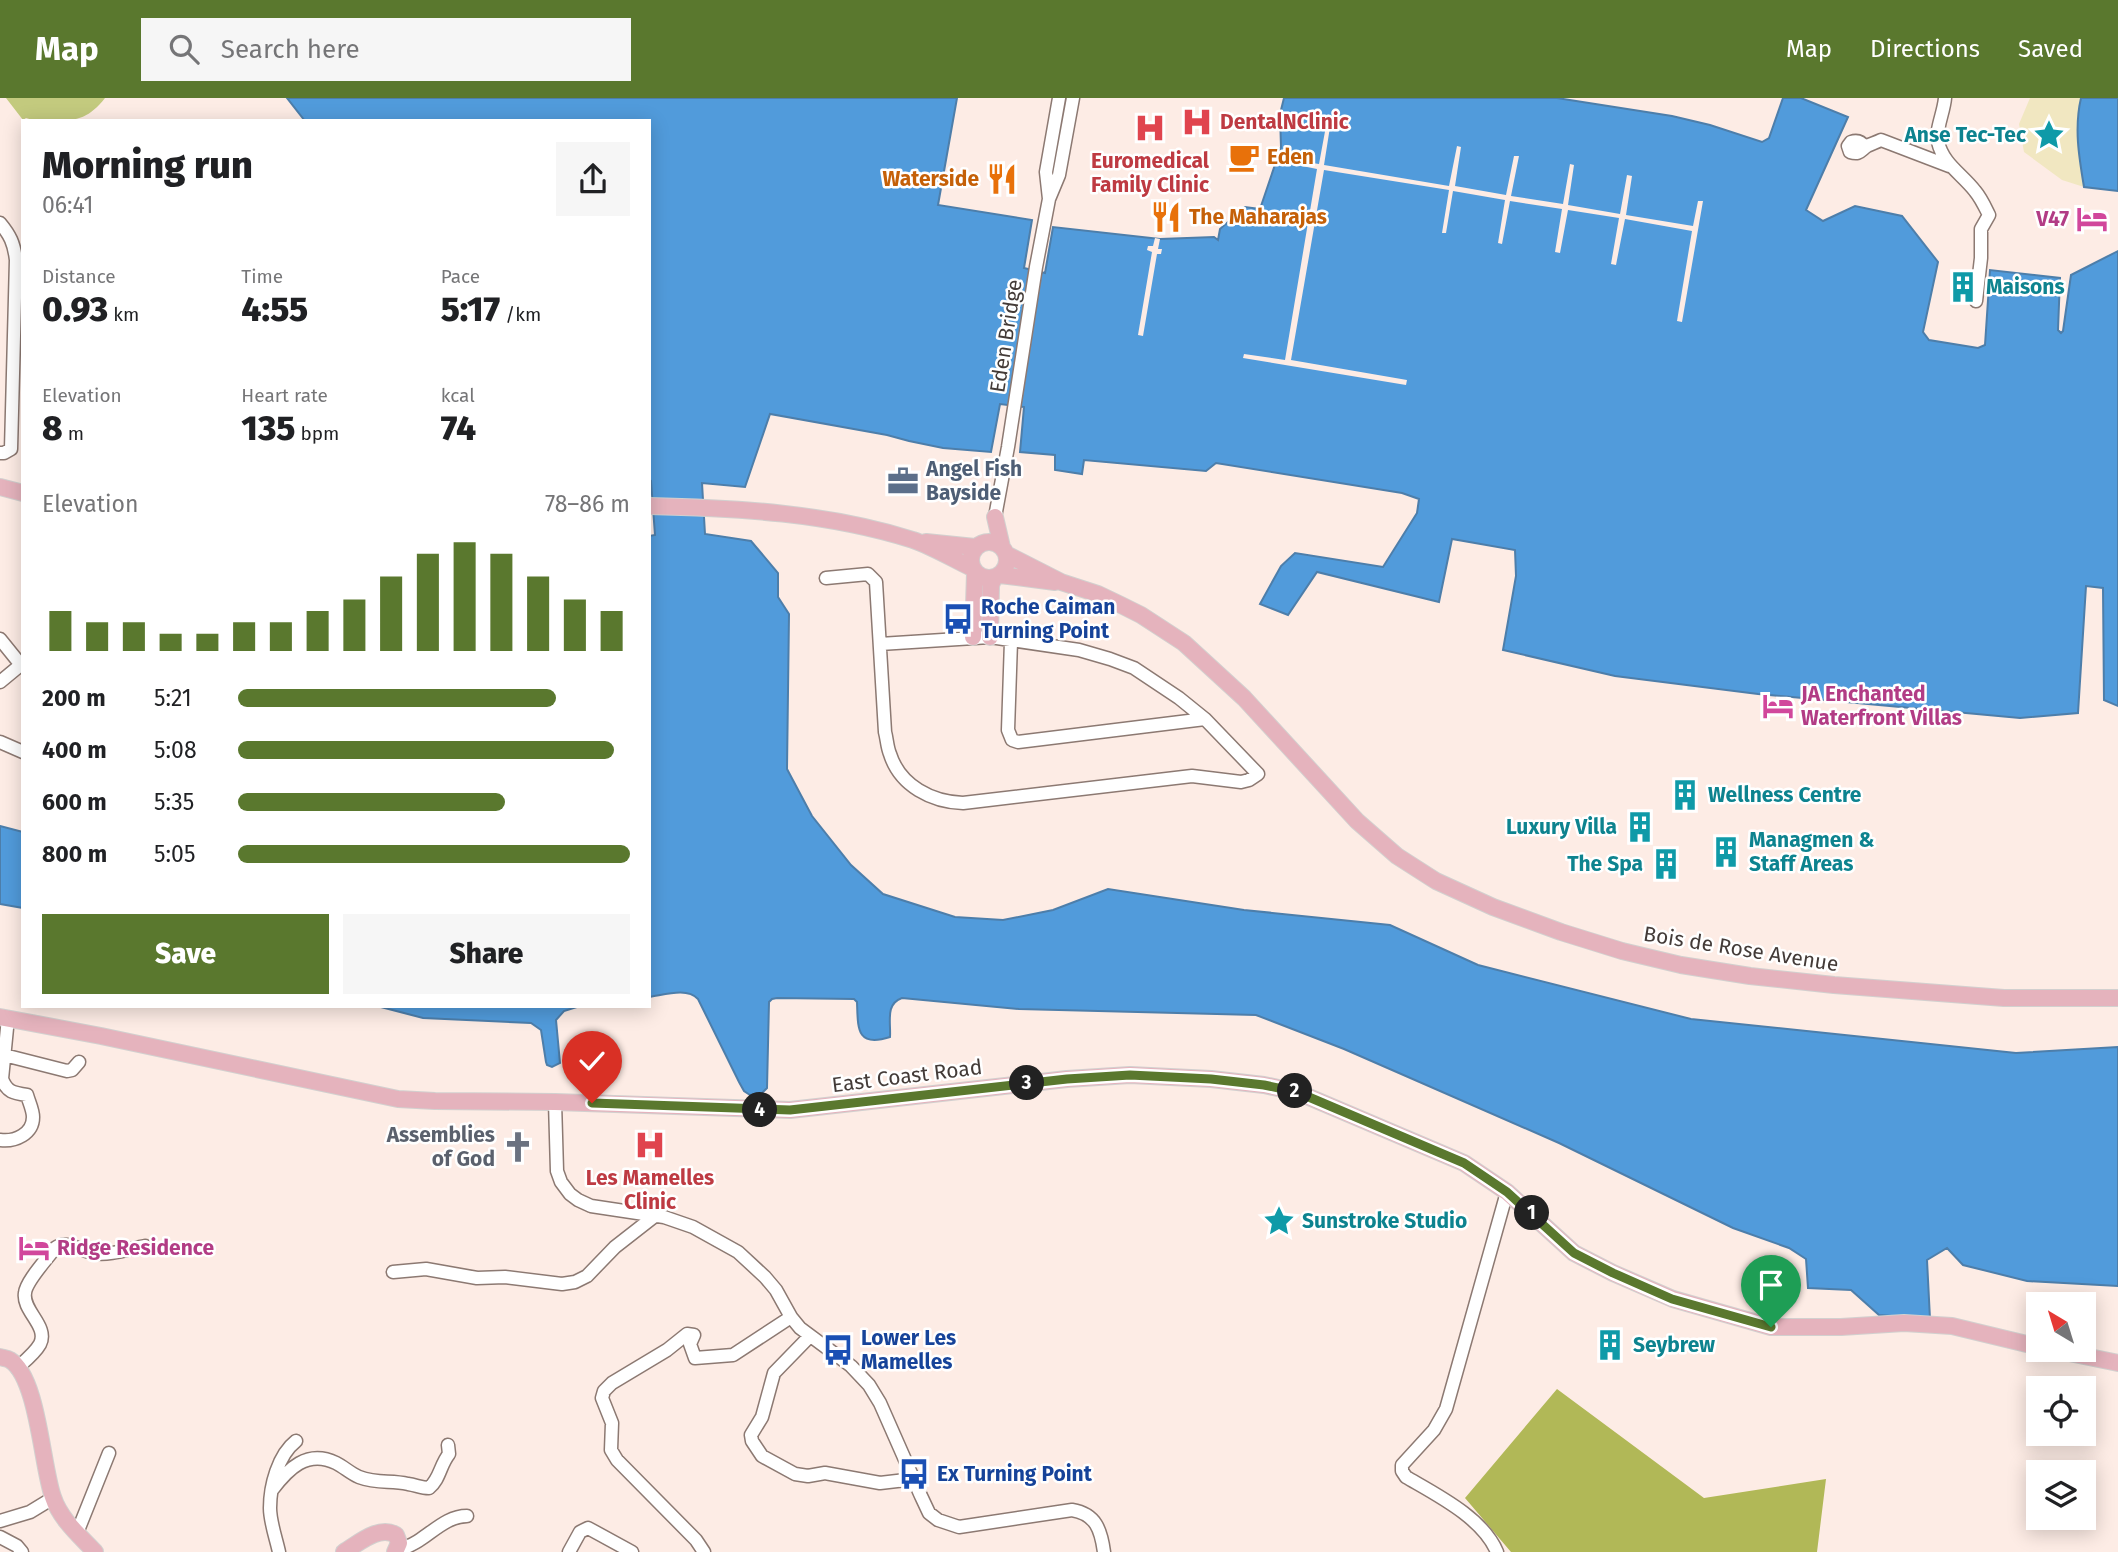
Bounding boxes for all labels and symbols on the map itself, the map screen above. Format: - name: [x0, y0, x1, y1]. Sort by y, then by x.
- hospital icon: DentalNClinic: [1180, 105, 1214, 139]
- place label: DentalNClinic: [1220, 109, 1349, 135]
- hospital icon: Euromedical Family Clinic: [1133, 111, 1167, 145]
- place icon: Anse Tec-Tec: [2032, 118, 2066, 152]
- place label: Anse Tec-Tec: [1903, 122, 2026, 148]
- cafe icon: Eden: [1227, 140, 1261, 174]
- place label: Eden: [1267, 144, 1314, 170]
- place label: Euromedical Family Clinic: [1091, 148, 1210, 198]
- restaurant icon: Waterside: [985, 162, 1019, 196]
- place label: Waterside: [883, 166, 979, 192]
- restaurant icon: The Maharajas: [1149, 200, 1183, 234]
- hotel icon: V47: [2075, 202, 2109, 236]
- place label: The Maharajas: [1189, 204, 1327, 230]
- place label: V47: [2035, 206, 2069, 232]
- building icon: Maisons: [1946, 270, 1980, 304]
- place label: Maisons: [1986, 274, 2065, 300]
- street label: Eden Bridge: [984, 278, 1028, 394]
- place label: Angel Fish Bayside: [925, 456, 1022, 506]
- office icon: Angel Fish Bayside: [886, 464, 920, 498]
- place label: Roche Caiman Turning Point: [981, 594, 1115, 644]
- bus stop icon: Roche Caiman Turning Point: [941, 602, 975, 636]
- place label: JA Enchanted Waterfront Villas: [1800, 681, 1962, 731]
- hotel icon: JA Enchanted Waterfront Villas: [1761, 689, 1795, 723]
- building icon: Wellness Centre: [1668, 778, 1702, 812]
- place label: Wellness Centre: [1708, 782, 1862, 808]
- building icon: Luxury Villa: [1623, 810, 1657, 844]
- place label: Luxury Villa: [1506, 814, 1617, 840]
- place label: Managmen & Staff Areas: [1749, 827, 1874, 877]
- building icon: Managmen & Staff Areas: [1709, 835, 1743, 869]
- building icon: The Spa: [1649, 847, 1683, 881]
- place label: The Spa: [1567, 851, 1643, 877]
- street label: Bois de Rose Avenue: [1642, 921, 1840, 977]
- pin: [562, 1031, 622, 1103]
- street label: East Coast Road: [830, 1054, 984, 1098]
- pin: 3: [1010, 1066, 1044, 1100]
- pin: 2: [1278, 1074, 1312, 1108]
- pin: 4: [742, 1093, 778, 1128]
- place label: Assemblies of God: [386, 1122, 495, 1172]
- hospital icon: Les Mamelles Clinic: [633, 1128, 667, 1162]
- church icon: Assemblies of God: [501, 1130, 535, 1164]
- place label: Les Mamelles Clinic: [586, 1165, 714, 1215]
- pin: 1: [1514, 1196, 1550, 1230]
- place icon: Sunstroke Studio: [1262, 1204, 1296, 1238]
- place label: Sunstroke Studio: [1302, 1208, 1467, 1234]
- hotel icon: Ridge Residence: [17, 1231, 51, 1265]
- place label: Ridge Residence: [57, 1235, 214, 1261]
- pin: [1741, 1255, 1801, 1327]
- north arrow: [2026, 1292, 2096, 1362]
- place label: Lower Les Mamelles: [861, 1325, 956, 1375]
- building icon: Seybrew: [1593, 1328, 1627, 1362]
- place label: Seybrew: [1633, 1332, 1715, 1358]
- bus stop icon: Lower Les Mamelles: [821, 1333, 855, 1367]
- bus stop icon: Ex Turning Point: [897, 1457, 931, 1491]
- place label: Ex Turning Point: [937, 1461, 1093, 1487]

